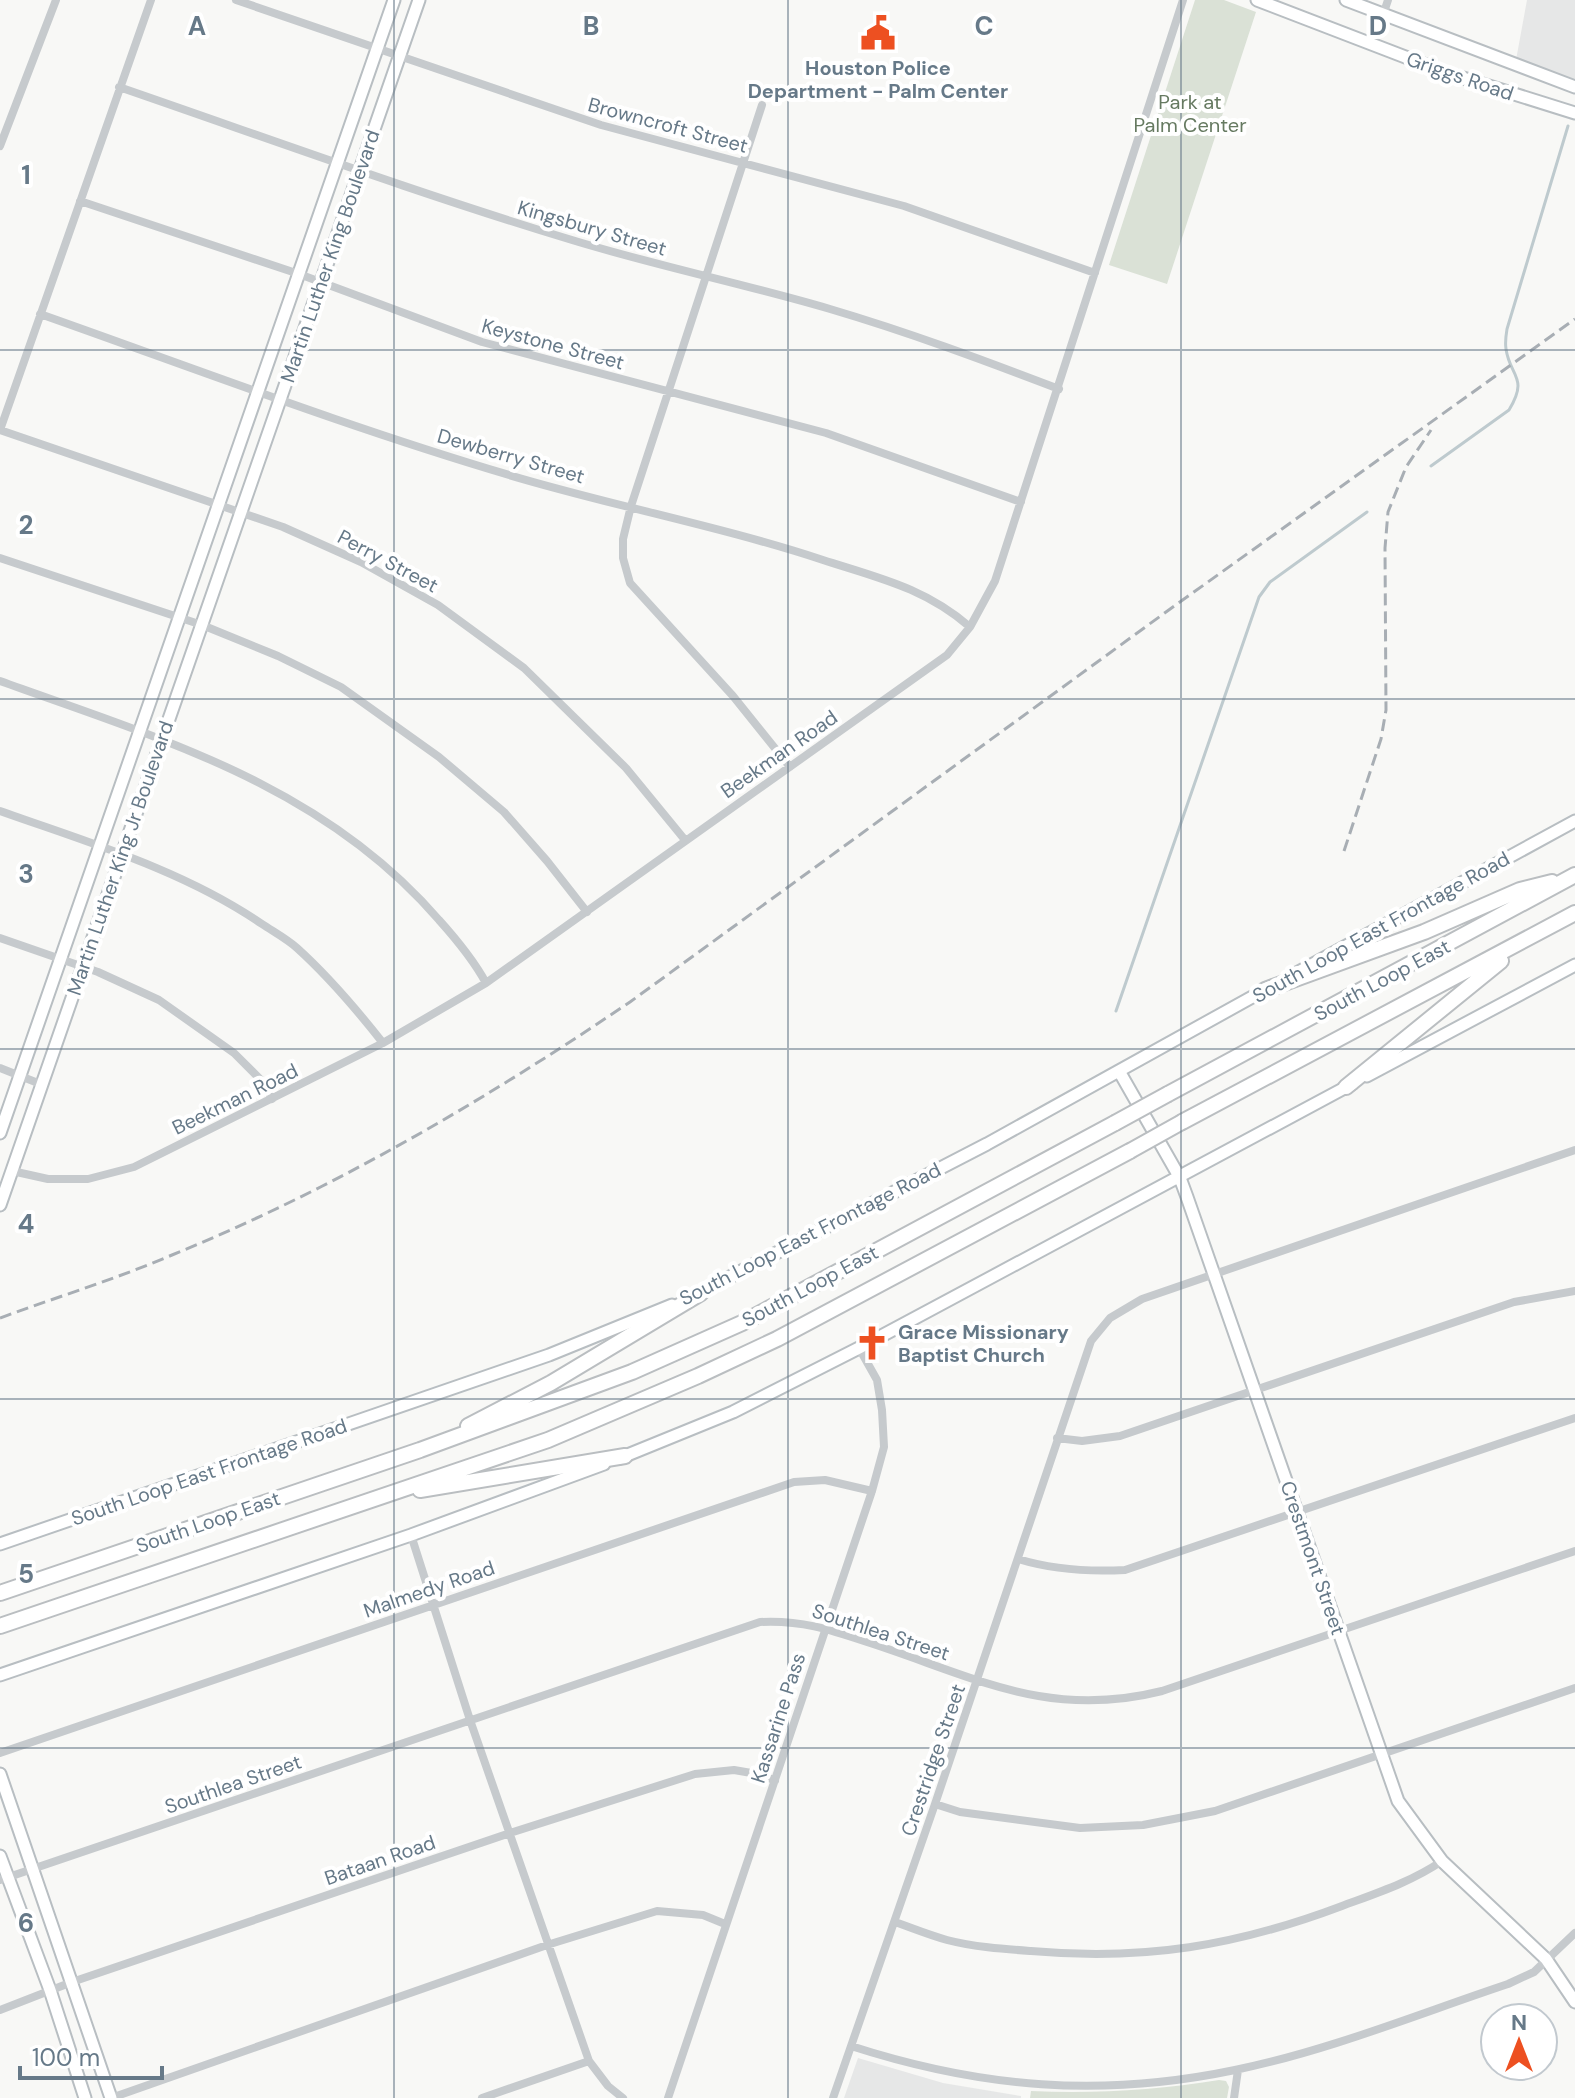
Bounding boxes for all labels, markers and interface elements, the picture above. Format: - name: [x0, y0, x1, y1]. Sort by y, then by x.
- text: A: [188, 9, 206, 43]
- text: B: [583, 9, 599, 43]
- text: C: [974, 9, 994, 43]
- text: D: [1369, 9, 1387, 43]
- public building icon: Houston Police Department - Palm Center: [859, 14, 897, 52]
- street label: Griggs Road: [1403, 46, 1517, 106]
- place label: Houston Police Department - Palm Center: [748, 55, 1008, 104]
- park label: Park at Palm Center: [1133, 89, 1247, 138]
- street label: Browncroft Street: [585, 91, 751, 159]
- street label: Martin Luther King Boulevard: [274, 126, 386, 386]
- text: 1: [21, 158, 31, 192]
- street label: Kingsbury Street: [515, 194, 670, 262]
- street label: Keystone Street: [479, 312, 627, 376]
- street label: Dewberry Street: [434, 423, 588, 489]
- text: 2: [18, 508, 34, 542]
- street label: Perry Street: [333, 524, 443, 598]
- street label: Beekman Road: [715, 704, 843, 804]
- street label: Martin Luther King Jr Boulevard: [61, 717, 179, 999]
- street label: South Loop East Frontage Road: [1248, 846, 1514, 1008]
- text: 3: [18, 857, 34, 891]
- street label: South Loop East: [1310, 934, 1454, 1026]
- street label: Beekman Road: [168, 1057, 302, 1141]
- street label: South Loop East Frontage Road: [675, 1157, 945, 1311]
- text: 4: [18, 1207, 34, 1241]
- street label: South Loop East: [738, 1240, 882, 1332]
- place label: Grace Missionary Baptist Church: [898, 1319, 1069, 1368]
- church icon: Grace Missionary Baptist Church: [853, 1324, 891, 1362]
- street label: South Loop East Frontage Road: [68, 1413, 350, 1531]
- street label: Crestmont Street: [1274, 1478, 1352, 1639]
- street label: South Loop East: [133, 1486, 283, 1558]
- street label: Malmedy Road: [360, 1554, 498, 1624]
- text: 5: [18, 1557, 34, 1591]
- street label: Southlea Street: [809, 1598, 953, 1667]
- street label: Kassarine Pass: [745, 1650, 811, 1786]
- street label: Crestridge Street: [895, 1680, 971, 1839]
- street label: Southlea Street: [161, 1748, 305, 1820]
- street label: Bataan Road: [321, 1829, 439, 1891]
- text: 6: [18, 1906, 34, 1940]
- north arrow: [1479, 2002, 1559, 2082]
- text: N: [1511, 2008, 1527, 2037]
- scale bar: [20, 2030, 162, 2080]
- text: 100 m: [32, 2042, 100, 2073]

